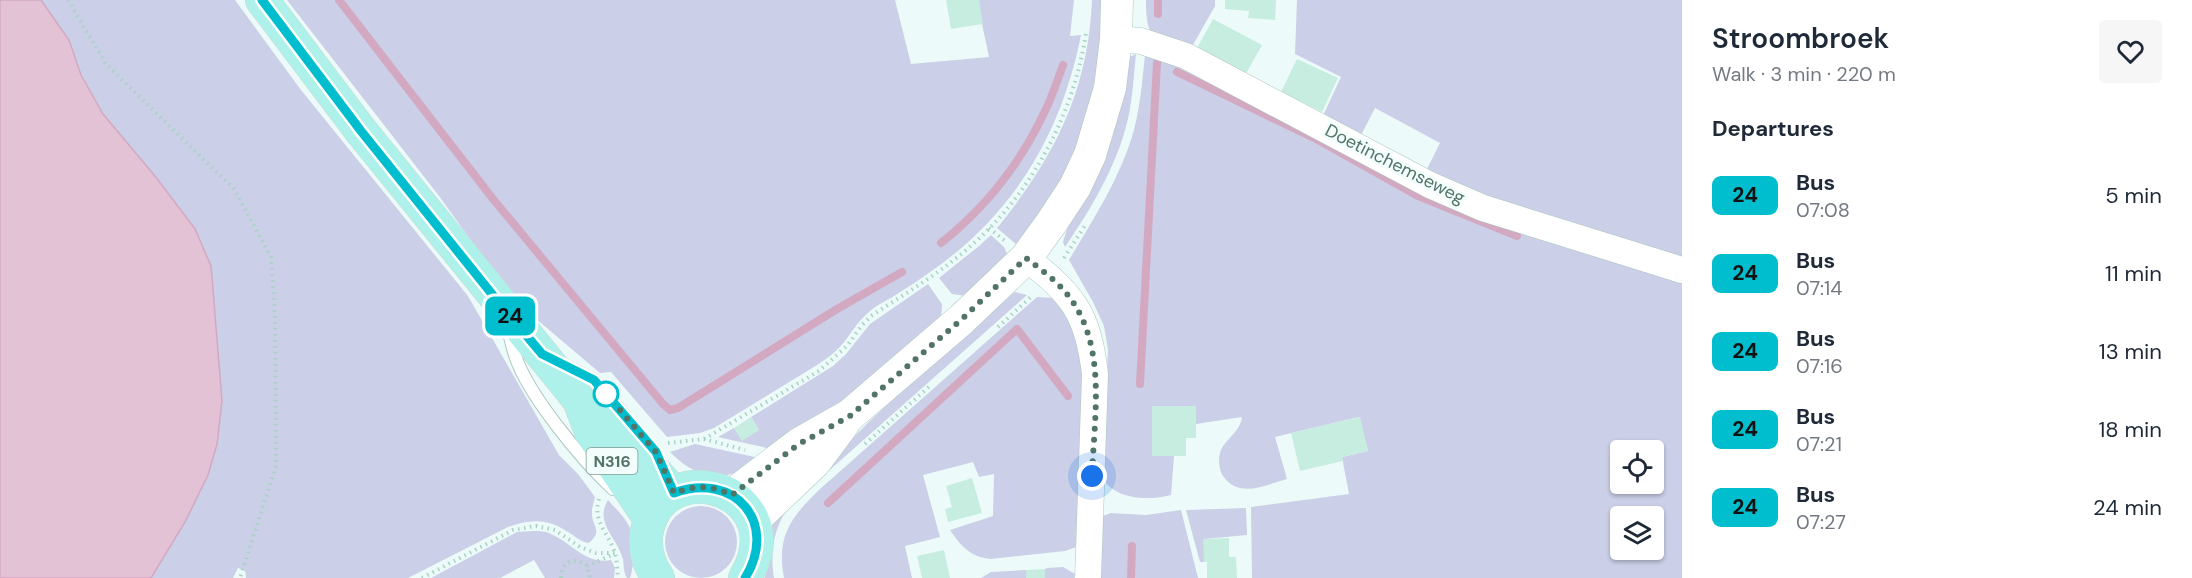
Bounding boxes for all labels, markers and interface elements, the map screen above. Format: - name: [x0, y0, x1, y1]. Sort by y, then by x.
- text: Stroombroek: [1712, 20, 1889, 57]
- button: heart: [2099, 20, 2162, 83]
- text: Walk · 3 min · 220 m: [1712, 61, 1896, 87]
- text: Departures: [1712, 114, 1834, 143]
- street label: Doetinchemseweg: [1321, 118, 1469, 210]
- text: Bus: [1796, 168, 1835, 197]
- text: 24: [1732, 181, 1758, 209]
- text: 5 min: [2105, 181, 2162, 210]
- text: 07:08: [1796, 197, 1850, 223]
- text: Bus: [1796, 246, 1835, 275]
- text: 24: [1732, 259, 1758, 287]
- text: 11 min: [2105, 259, 2162, 288]
- text: 07:14: [1796, 275, 1843, 301]
- line badge: 24: [483, 296, 537, 336]
- text: 24: [497, 302, 523, 330]
- text: Bus: [1796, 324, 1835, 353]
- text: 24: [1732, 337, 1758, 365]
- text: 13 min: [2099, 337, 2162, 366]
- text: 07:16: [1796, 353, 1843, 379]
- unlabelled marker: [593, 381, 619, 407]
- text: Bus: [1796, 402, 1835, 431]
- text: 24: [1732, 415, 1758, 443]
- text: 18 min: [2098, 415, 2162, 444]
- text: 07:21: [1796, 431, 1842, 457]
- map controls: [1610, 440, 1664, 560]
- button: locate: [1610, 440, 1664, 494]
- road number: N316: [586, 448, 638, 474]
- your location: [1077, 461, 1107, 491]
- text: Bus: [1796, 480, 1835, 509]
- text: 24: [1732, 493, 1758, 521]
- text: 24 min: [2093, 493, 2162, 522]
- button: layers: [1610, 506, 1664, 560]
- text: 07:27: [1796, 509, 1846, 535]

